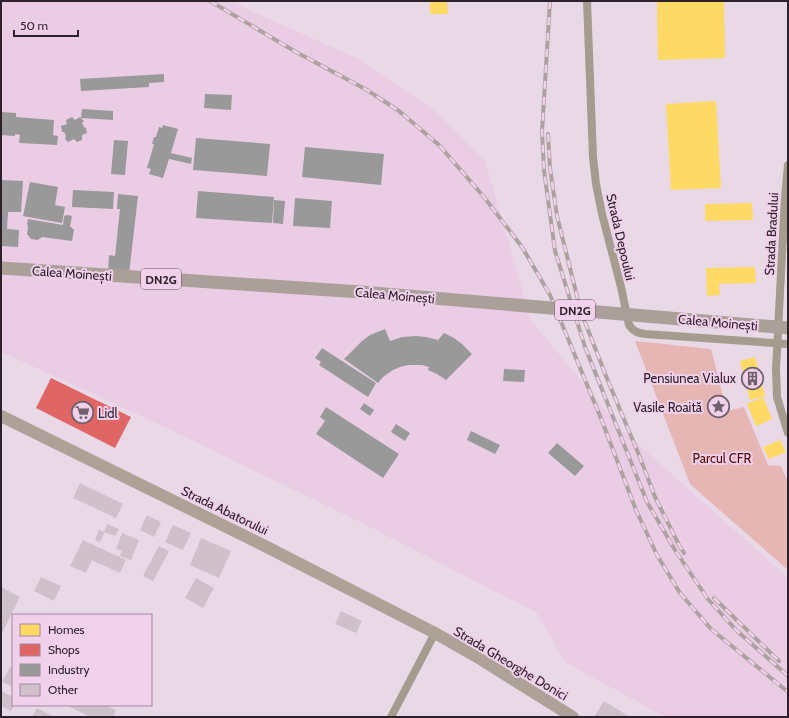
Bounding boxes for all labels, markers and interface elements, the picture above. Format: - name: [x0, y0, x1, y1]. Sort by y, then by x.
- scale bar: [14, 12, 78, 38]
- text: 50 m: [20, 18, 48, 33]
- street label: Strada Depoului: [603, 192, 639, 282]
- street label: Strada Bradului: [761, 192, 781, 276]
- street label: Calea Moinești: [32, 262, 112, 285]
- road number: DN2G: [141, 269, 181, 289]
- street label: Calea Moinești: [354, 284, 435, 307]
- road number: DN2G: [555, 300, 595, 320]
- street label: Calea Moinești: [677, 311, 758, 334]
- building icon: Pensiunea Vialux: [739, 365, 765, 391]
- place label: Pensiunea Vialux: [643, 370, 737, 386]
- place icon: Vasile Roaită: [705, 394, 731, 420]
- place label: Vasile Roaită: [633, 399, 703, 415]
- supermarket icon: Lidl: [70, 400, 96, 426]
- place label: Lidl: [98, 405, 118, 421]
- park label: Parcul CFR: [693, 450, 752, 466]
- street label: Strada Abatorului: [179, 482, 271, 538]
- legend: [12, 614, 152, 706]
- text: Homes: [48, 622, 85, 637]
- street label: Strada Gheorghe Donici: [451, 623, 571, 703]
- text: Shops: [48, 642, 80, 657]
- text: Industry: [48, 662, 89, 677]
- text: Other: [48, 682, 78, 697]

